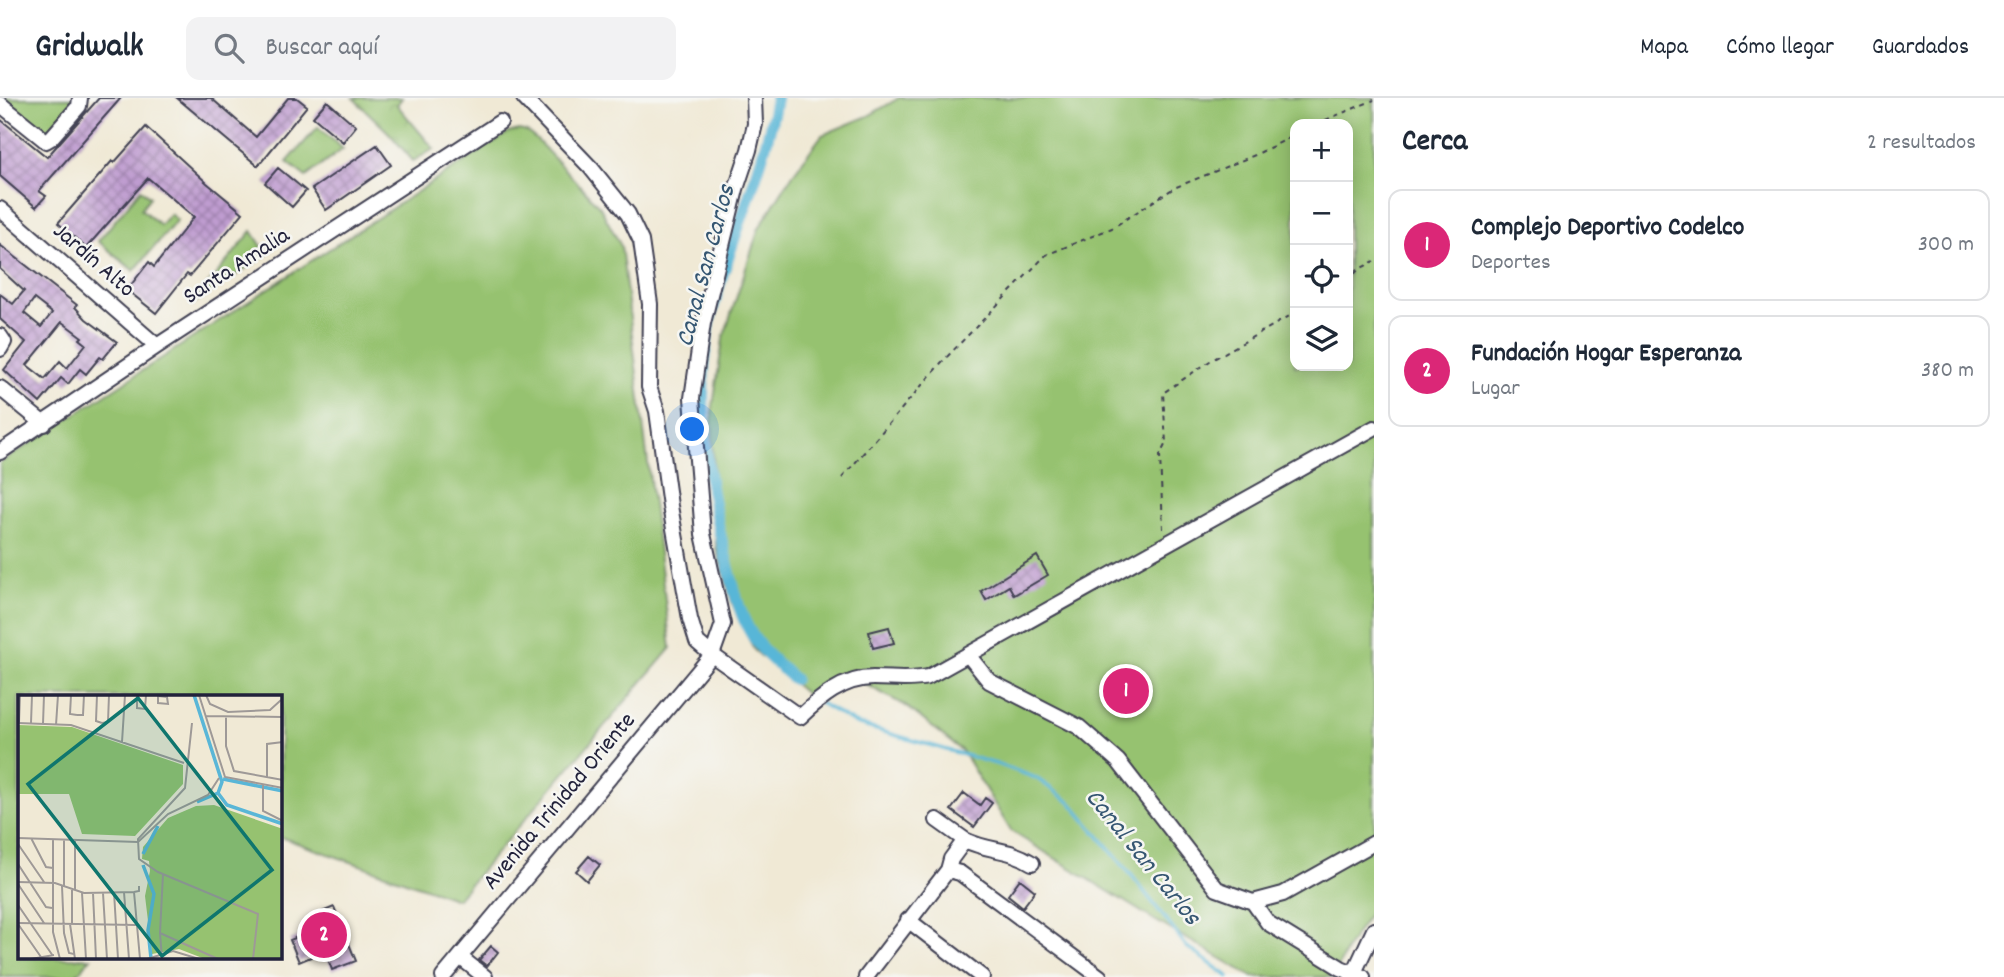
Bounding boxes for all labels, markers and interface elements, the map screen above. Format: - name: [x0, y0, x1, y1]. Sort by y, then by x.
- search box: [186, 17, 676, 80]
- text: Gridwalk: [35, 25, 144, 72]
- icon: search: [210, 29, 248, 67]
- text: Buscar aquí: [266, 30, 378, 67]
- text: Mapa: [1640, 31, 1688, 65]
- text: Cómo llegar: [1726, 31, 1834, 65]
- text: Guardados: [1872, 31, 1969, 65]
- map controls: [1290, 119, 1353, 371]
- button: +: [1290, 119, 1353, 182]
- text: Cerca: [1402, 122, 1467, 165]
- text: 2 resultados: [1867, 127, 1976, 160]
- water label: Canal San Carlos: [668, 180, 747, 351]
- button: −: [1290, 182, 1353, 245]
- text: Complejo Deportivo Codelco: [1471, 210, 1744, 247]
- street label: Jardín Alto: [44, 216, 142, 306]
- street label: Santa Amalia: [177, 219, 298, 314]
- text: 1: [1424, 229, 1430, 262]
- text: 300 m: [1918, 229, 1974, 262]
- button: locate: [1290, 245, 1353, 308]
- text: Deportes: [1471, 247, 1551, 280]
- button: layers: [1290, 308, 1353, 371]
- text: Fundación Hogar Esperanza: [1471, 336, 1741, 373]
- text: 2: [1422, 355, 1432, 388]
- text: 380 m: [1921, 355, 1974, 388]
- text: Lugar: [1471, 373, 1520, 406]
- your location: [675, 412, 709, 446]
- pin: 1: [1103, 665, 1149, 717]
- inset map: [18, 695, 282, 960]
- street label: Avenida Trinidad Oriente: [475, 706, 645, 898]
- water label: Canal San Carlos: [1075, 782, 1209, 935]
- pin: 2: [301, 909, 347, 961]

